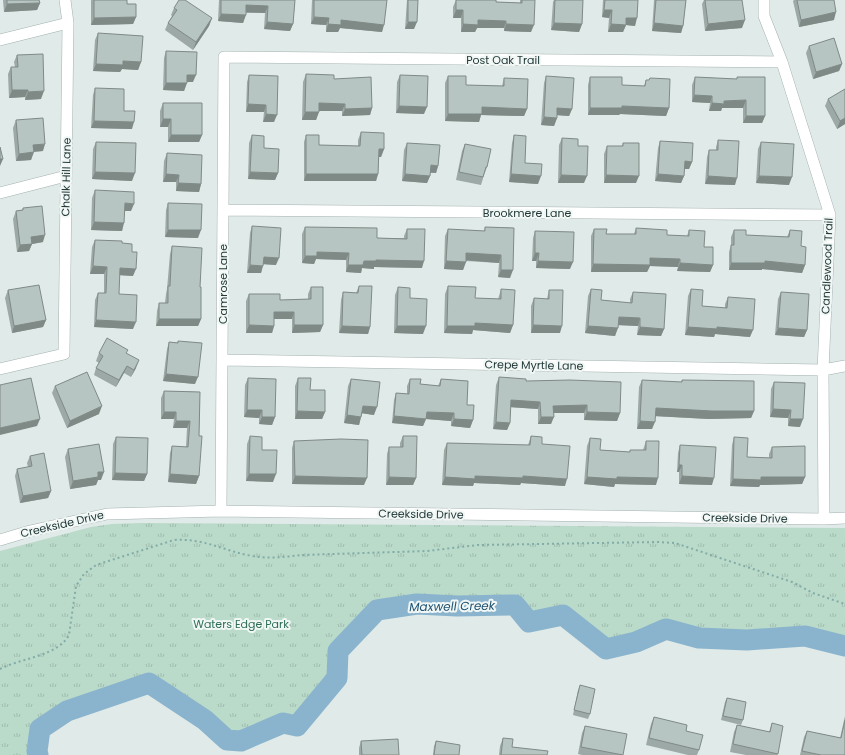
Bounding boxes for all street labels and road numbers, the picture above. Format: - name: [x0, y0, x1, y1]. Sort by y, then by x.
- street label: Post Oak Trail: [466, 52, 540, 68]
- street label: Chalk Hill Lane: [57, 137, 75, 217]
- street label: Brookmere Lane: [483, 205, 572, 221]
- street label: Candlewood Trail: [817, 218, 837, 314]
- street label: Camrose Lane: [215, 244, 231, 324]
- street label: Crepe Myrtle Lane: [484, 356, 584, 374]
- street label: Creekside Drive: [378, 505, 464, 523]
- street label: Creekside Drive: [19, 507, 105, 541]
- street label: Creekside Drive: [702, 509, 788, 527]

